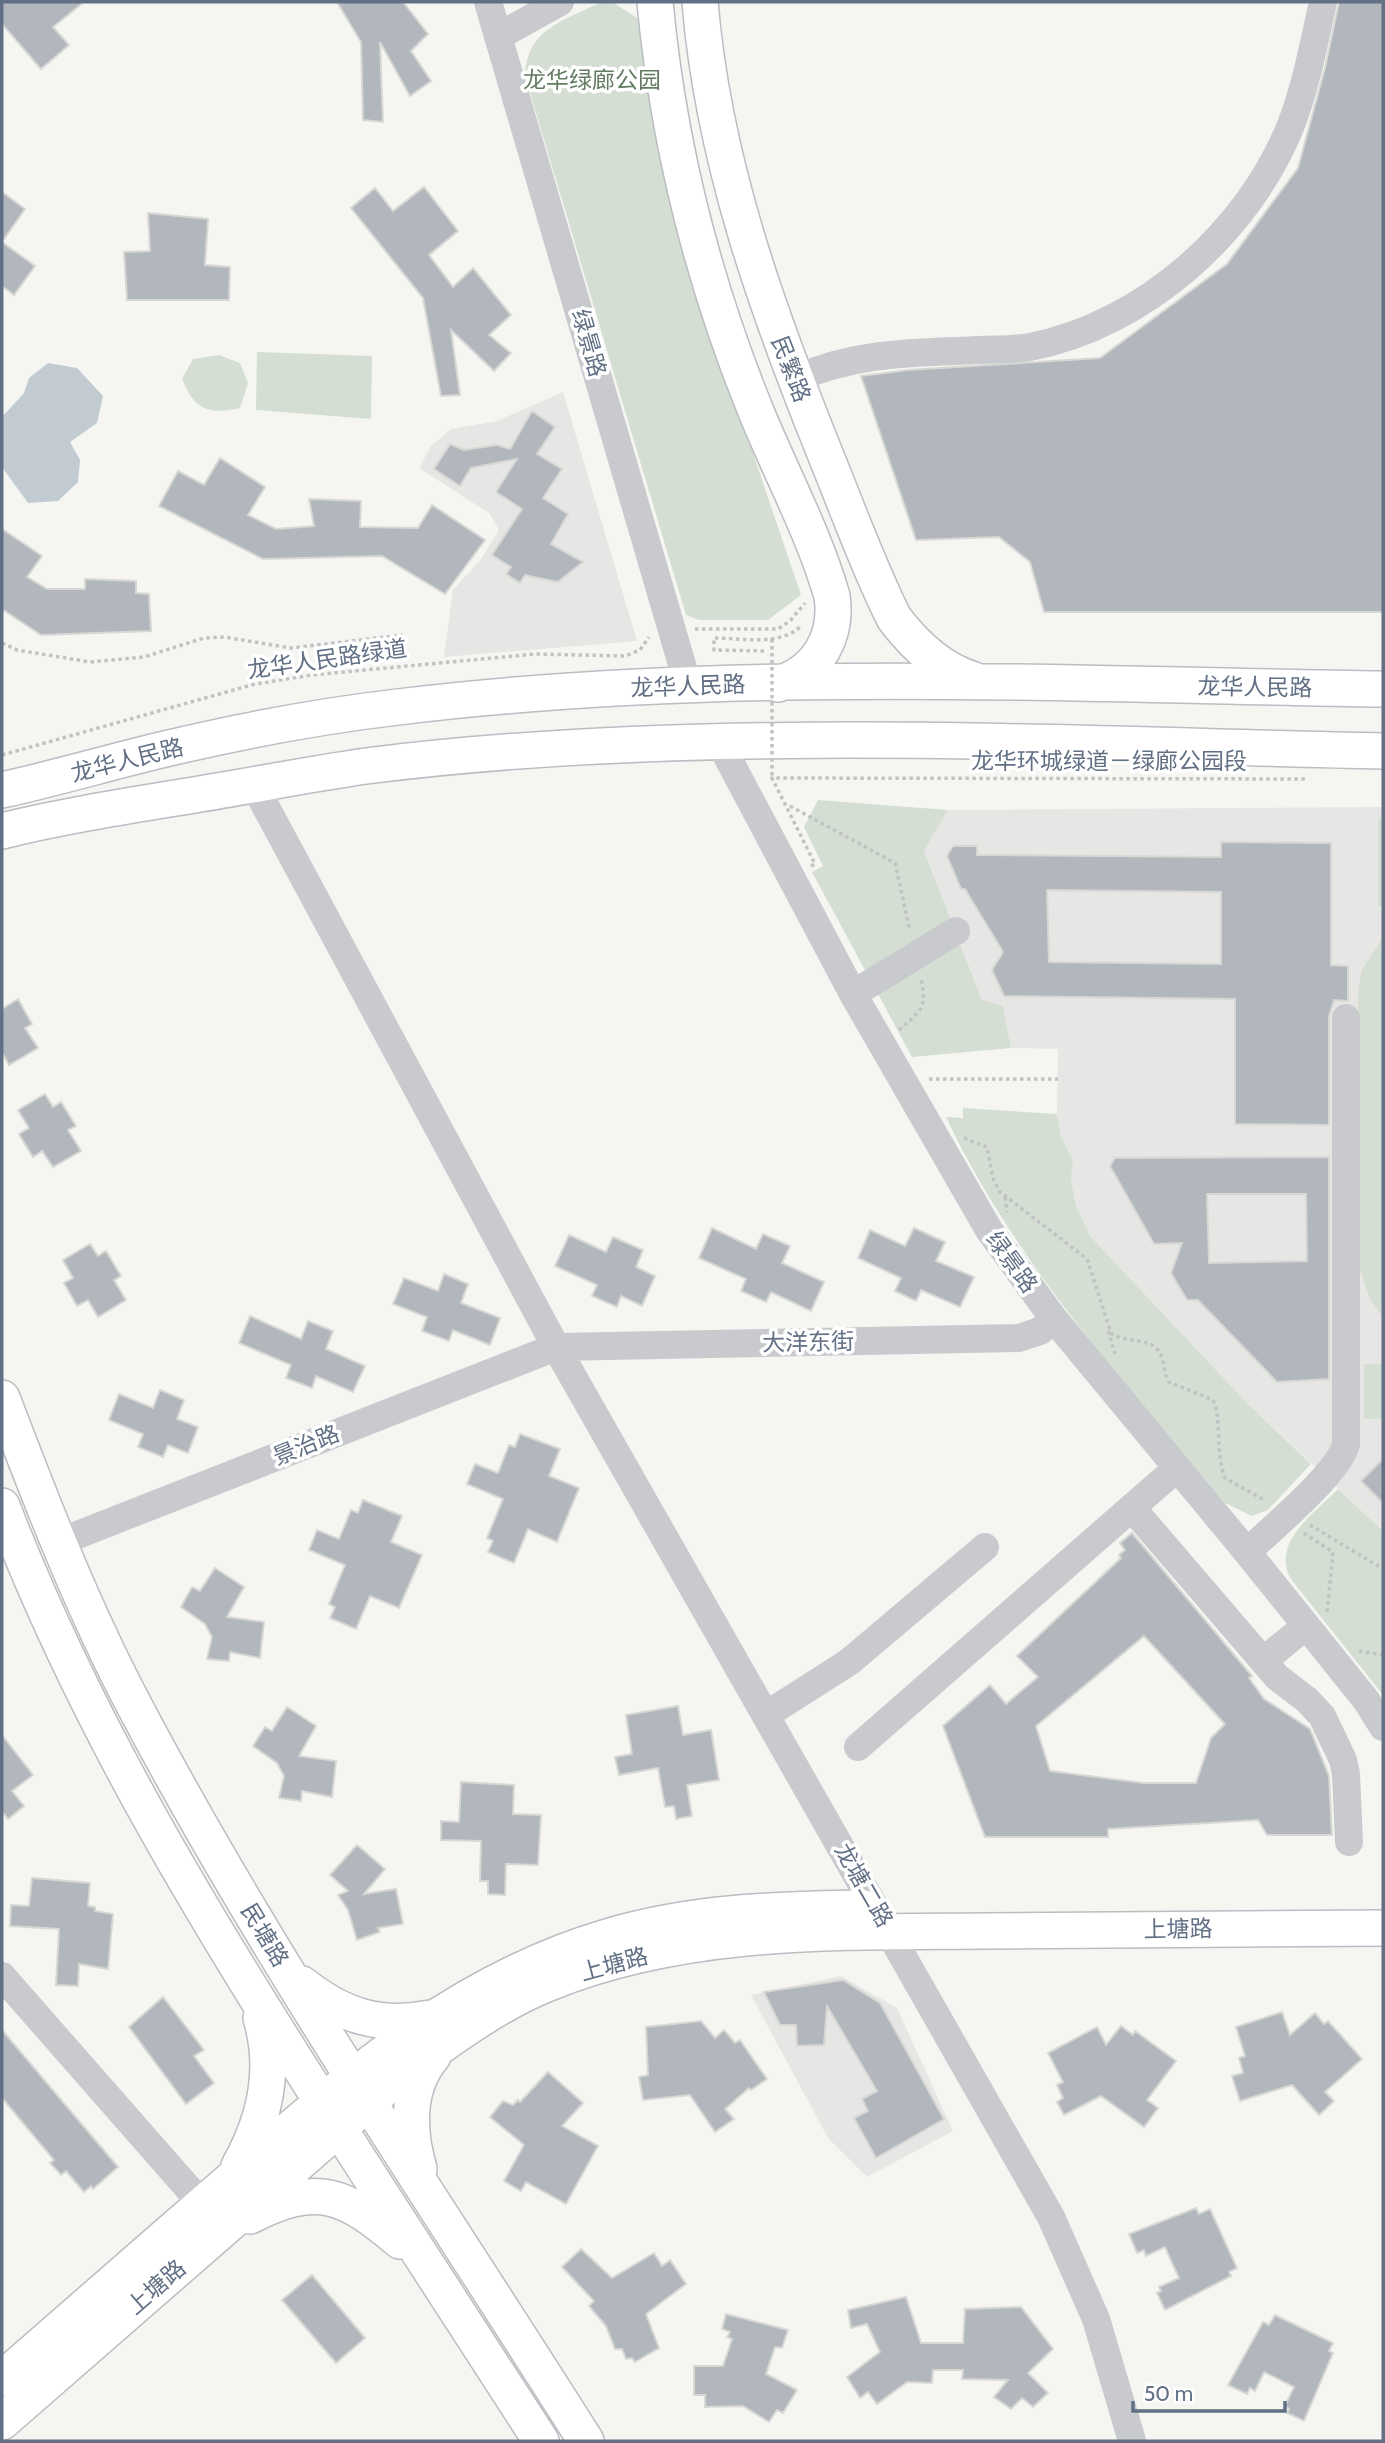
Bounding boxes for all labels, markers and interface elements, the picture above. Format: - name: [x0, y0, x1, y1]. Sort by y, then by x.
- park label: 龙华绿廊公园: [523, 66, 661, 94]
- street label: 绿景路: [566, 306, 612, 380]
- street label: 民繁路: [766, 332, 816, 406]
- street label: 龙华人民路绿道: [245, 634, 409, 684]
- street label: 龙华人民路: [630, 670, 746, 702]
- street label: 龙华人民路: [1197, 672, 1313, 702]
- street label: 龙华人民路: [68, 733, 186, 787]
- street label: 龙华环城绿道－绿廊公园段: [971, 747, 1247, 775]
- street label: 绿景路: [980, 1226, 1044, 1298]
- street label: 大洋东街: [762, 1327, 854, 1357]
- street label: 景治路: [269, 1419, 343, 1471]
- street label: 龙塘二路: [829, 1838, 899, 1932]
- street label: 民塘路: [235, 1898, 295, 1972]
- street label: 上塘路: [1143, 1914, 1213, 1944]
- street label: 上塘路: [577, 1942, 651, 1986]
- street label: 上塘路: [121, 2254, 191, 2320]
- scale bar: [1133, 2370, 1285, 2414]
- text: 50 m: [1144, 2381, 1193, 2406]

